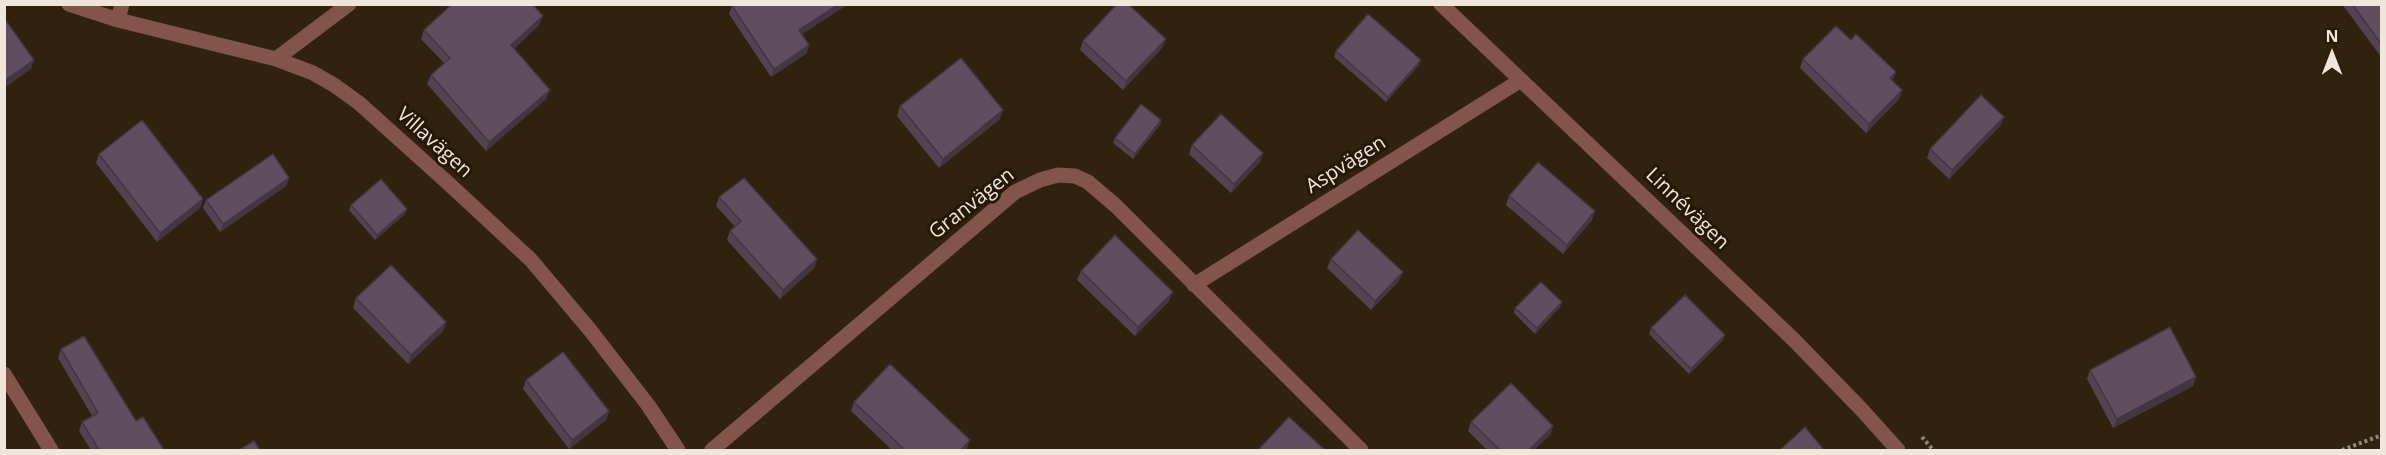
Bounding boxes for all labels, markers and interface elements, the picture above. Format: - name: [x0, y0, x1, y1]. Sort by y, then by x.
- north arrow: [2302, 24, 2362, 84]
- text: N: [2325, 25, 2339, 47]
- street label: Villavägen: [391, 103, 477, 183]
- street label: Aspvägen: [1302, 131, 1390, 199]
- street label: Granvägen: [925, 163, 1019, 245]
- street label: Linnévägen: [1640, 163, 1734, 255]

